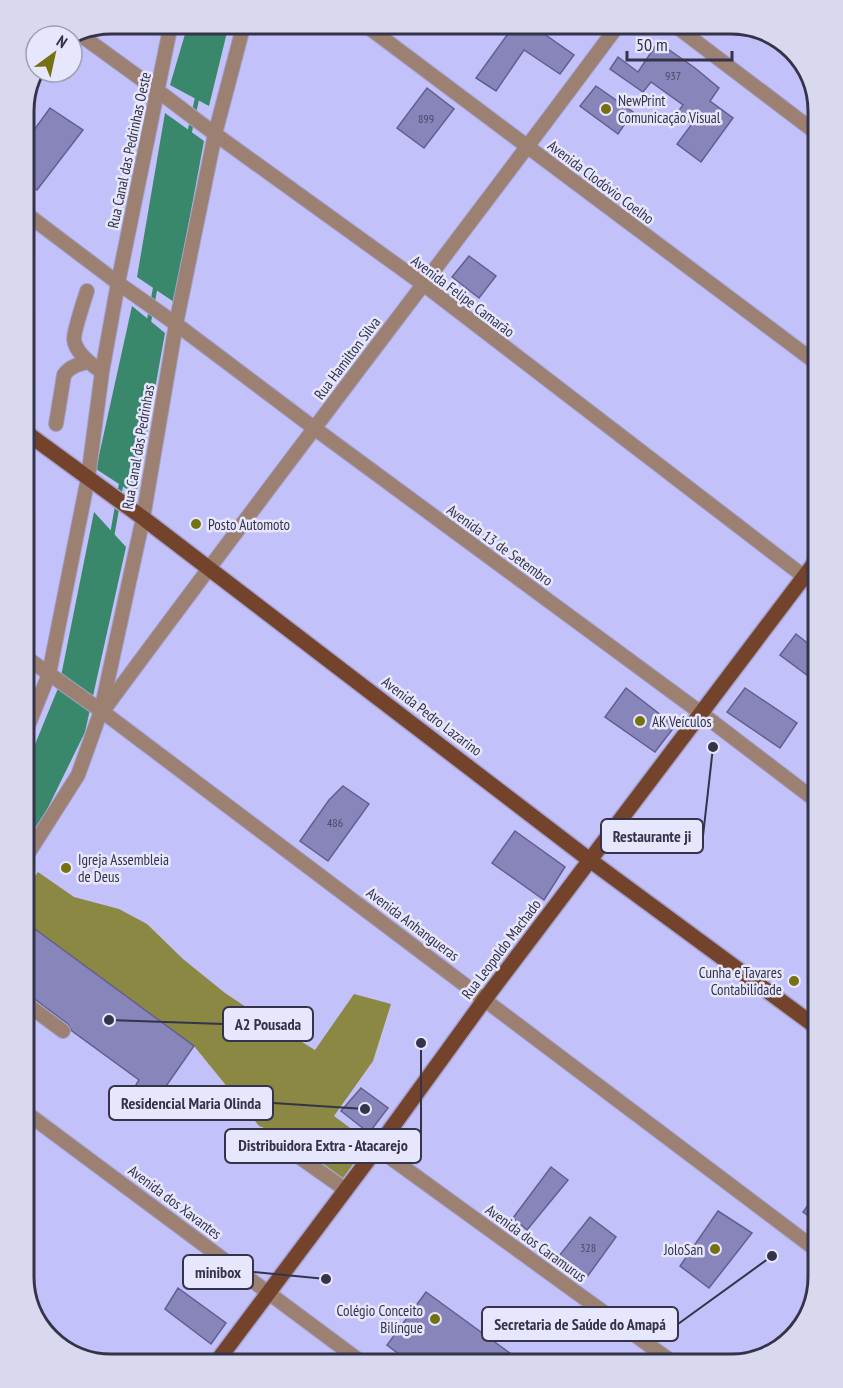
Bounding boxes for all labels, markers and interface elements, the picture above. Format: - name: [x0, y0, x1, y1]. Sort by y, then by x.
- north arrow: [24, 24, 84, 84]
- scale bar: [627, 24, 732, 62]
- text: N: [53, 31, 71, 52]
- text: 50 m: [636, 33, 668, 56]
- house number: 937: [665, 68, 681, 83]
- street label: Rua Canal das Pedrinhas Oeste: [103, 70, 155, 230]
- place label: NewPrint Comunicação Visual: [618, 91, 721, 127]
- marker: NewPrint Comunicação Visual: [599, 102, 613, 116]
- house number: 899: [418, 111, 434, 126]
- street label: Avenida Clodóvio Coelho: [544, 136, 658, 228]
- street label: Avenida Felipe Camarão: [408, 251, 518, 341]
- street label: Rua Hamilton Silva: [310, 313, 384, 403]
- street label: Rua Canal das Pedrinhas: [118, 383, 158, 511]
- street label: Avenida 13 de Setembro: [443, 500, 557, 590]
- place label: Posto Automoto: [208, 515, 290, 534]
- marker: Posto Automoto: [189, 517, 203, 531]
- street label: Avenida Pedro Lazarino: [378, 672, 486, 760]
- place label: AK Veículos: [652, 712, 712, 731]
- marker: AK Veículos: [633, 714, 647, 728]
- house number: 486: [327, 815, 343, 830]
- callout: Restaurante ji: [601, 819, 703, 853]
- text: Restaurante ji: [613, 826, 692, 846]
- place label: Igreja Assembleia de Deus: [78, 850, 169, 886]
- marker: Igreja Assembleia de Deus: [59, 861, 73, 875]
- street label: Avenida Anhangueras: [363, 883, 463, 965]
- street label: Rua Leopoldo Machado: [457, 895, 545, 1003]
- place label: Cunha e Tavares Contabilidade: [699, 963, 782, 999]
- marker: Cunha e Tavares Contabilidade: [787, 974, 801, 988]
- callout: A2 Pousada: [223, 1007, 313, 1041]
- text: A2 Pousada: [234, 1014, 302, 1034]
- callout: Residencial Maria Olinda: [109, 1086, 273, 1120]
- text: Residencial Maria Olinda: [121, 1093, 261, 1113]
- callout: Distribuidora Extra - Atacarejo: [225, 1129, 421, 1163]
- text: Distribuidora Extra - Atacarejo: [238, 1135, 408, 1155]
- street label: Avenida dos Xavantes: [125, 1161, 225, 1243]
- street label: Avenida dos Caramurus: [482, 1200, 590, 1286]
- house number: 328: [580, 1240, 596, 1255]
- place label: JoloSan: [663, 1240, 703, 1259]
- marker: JoloSan: [708, 1242, 722, 1256]
- callout: minibox: [183, 1255, 253, 1289]
- text: minibox: [195, 1262, 241, 1282]
- place label: Colégio Conceito Bilíngue: [337, 1301, 423, 1337]
- callout: Secretaria de Saúde do Amapá: [482, 1307, 678, 1341]
- marker: Colégio Conceito Bilíngue: [428, 1312, 442, 1326]
- text: Secretaria de Saúde do Amapá: [494, 1314, 666, 1334]

